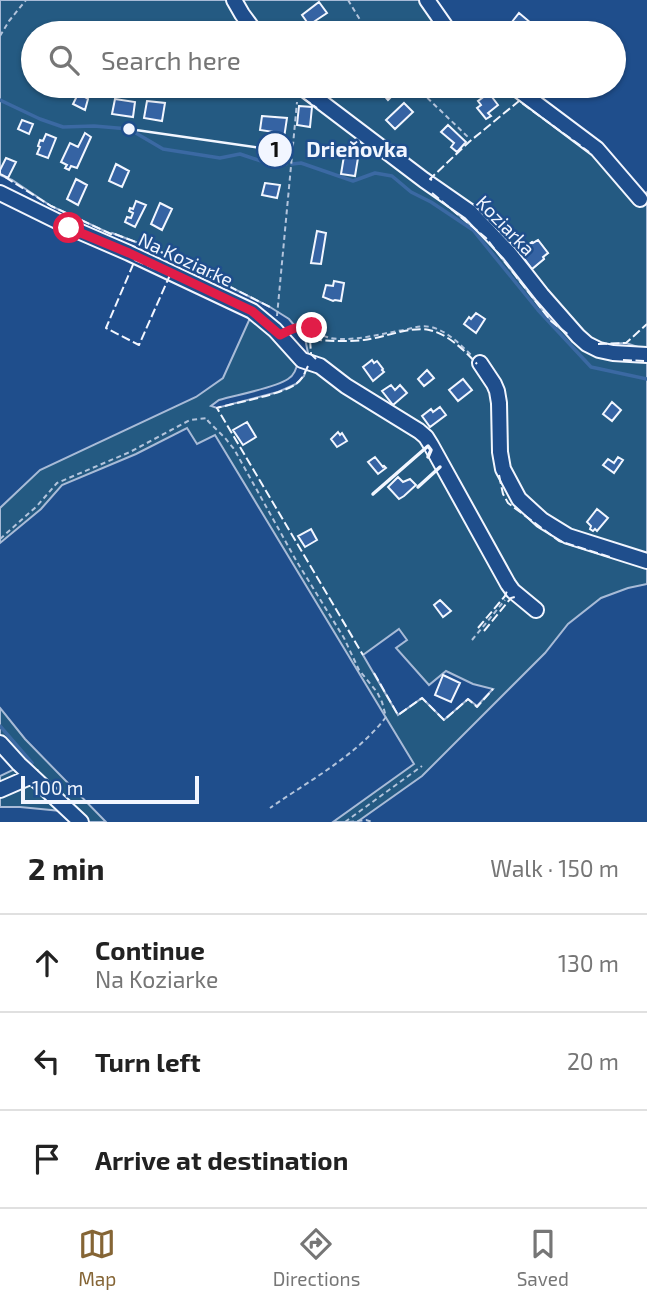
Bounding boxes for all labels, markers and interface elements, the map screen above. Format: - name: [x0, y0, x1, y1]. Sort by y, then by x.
- search box: [21, 21, 626, 98]
- icon: search: [45, 41, 83, 79]
- text: Search here: [101, 44, 241, 75]
- callout: Drieňovka: [257, 129, 422, 171]
- text: 1: [270, 136, 280, 161]
- text: Drieňovka: [306, 136, 408, 161]
- street label: Koziarka: [472, 190, 540, 260]
- route start: [53, 212, 84, 243]
- street label: Na Koziarke: [135, 227, 237, 291]
- route end: [296, 312, 327, 343]
- scale bar: [21, 773, 200, 805]
- text: 100 m: [32, 776, 83, 799]
- text: 2 min: [28, 850, 105, 886]
- text: Walk · 150 m: [490, 854, 619, 882]
- text: Continue: [95, 934, 205, 965]
- icon: ahead: [28, 944, 66, 982]
- text: 130 m: [558, 949, 619, 977]
- text: Na Koziarke: [95, 965, 218, 993]
- icon: left: [28, 1042, 66, 1080]
- text: Turn left: [95, 1046, 201, 1077]
- text: 20 m: [567, 1047, 619, 1075]
- icon: arrive: [28, 1140, 66, 1178]
- text: Arrive at destination: [95, 1144, 348, 1175]
- tab: Map: [78, 1225, 116, 1290]
- tab: Directions: [273, 1225, 360, 1290]
- tab: Saved: [517, 1225, 569, 1290]

